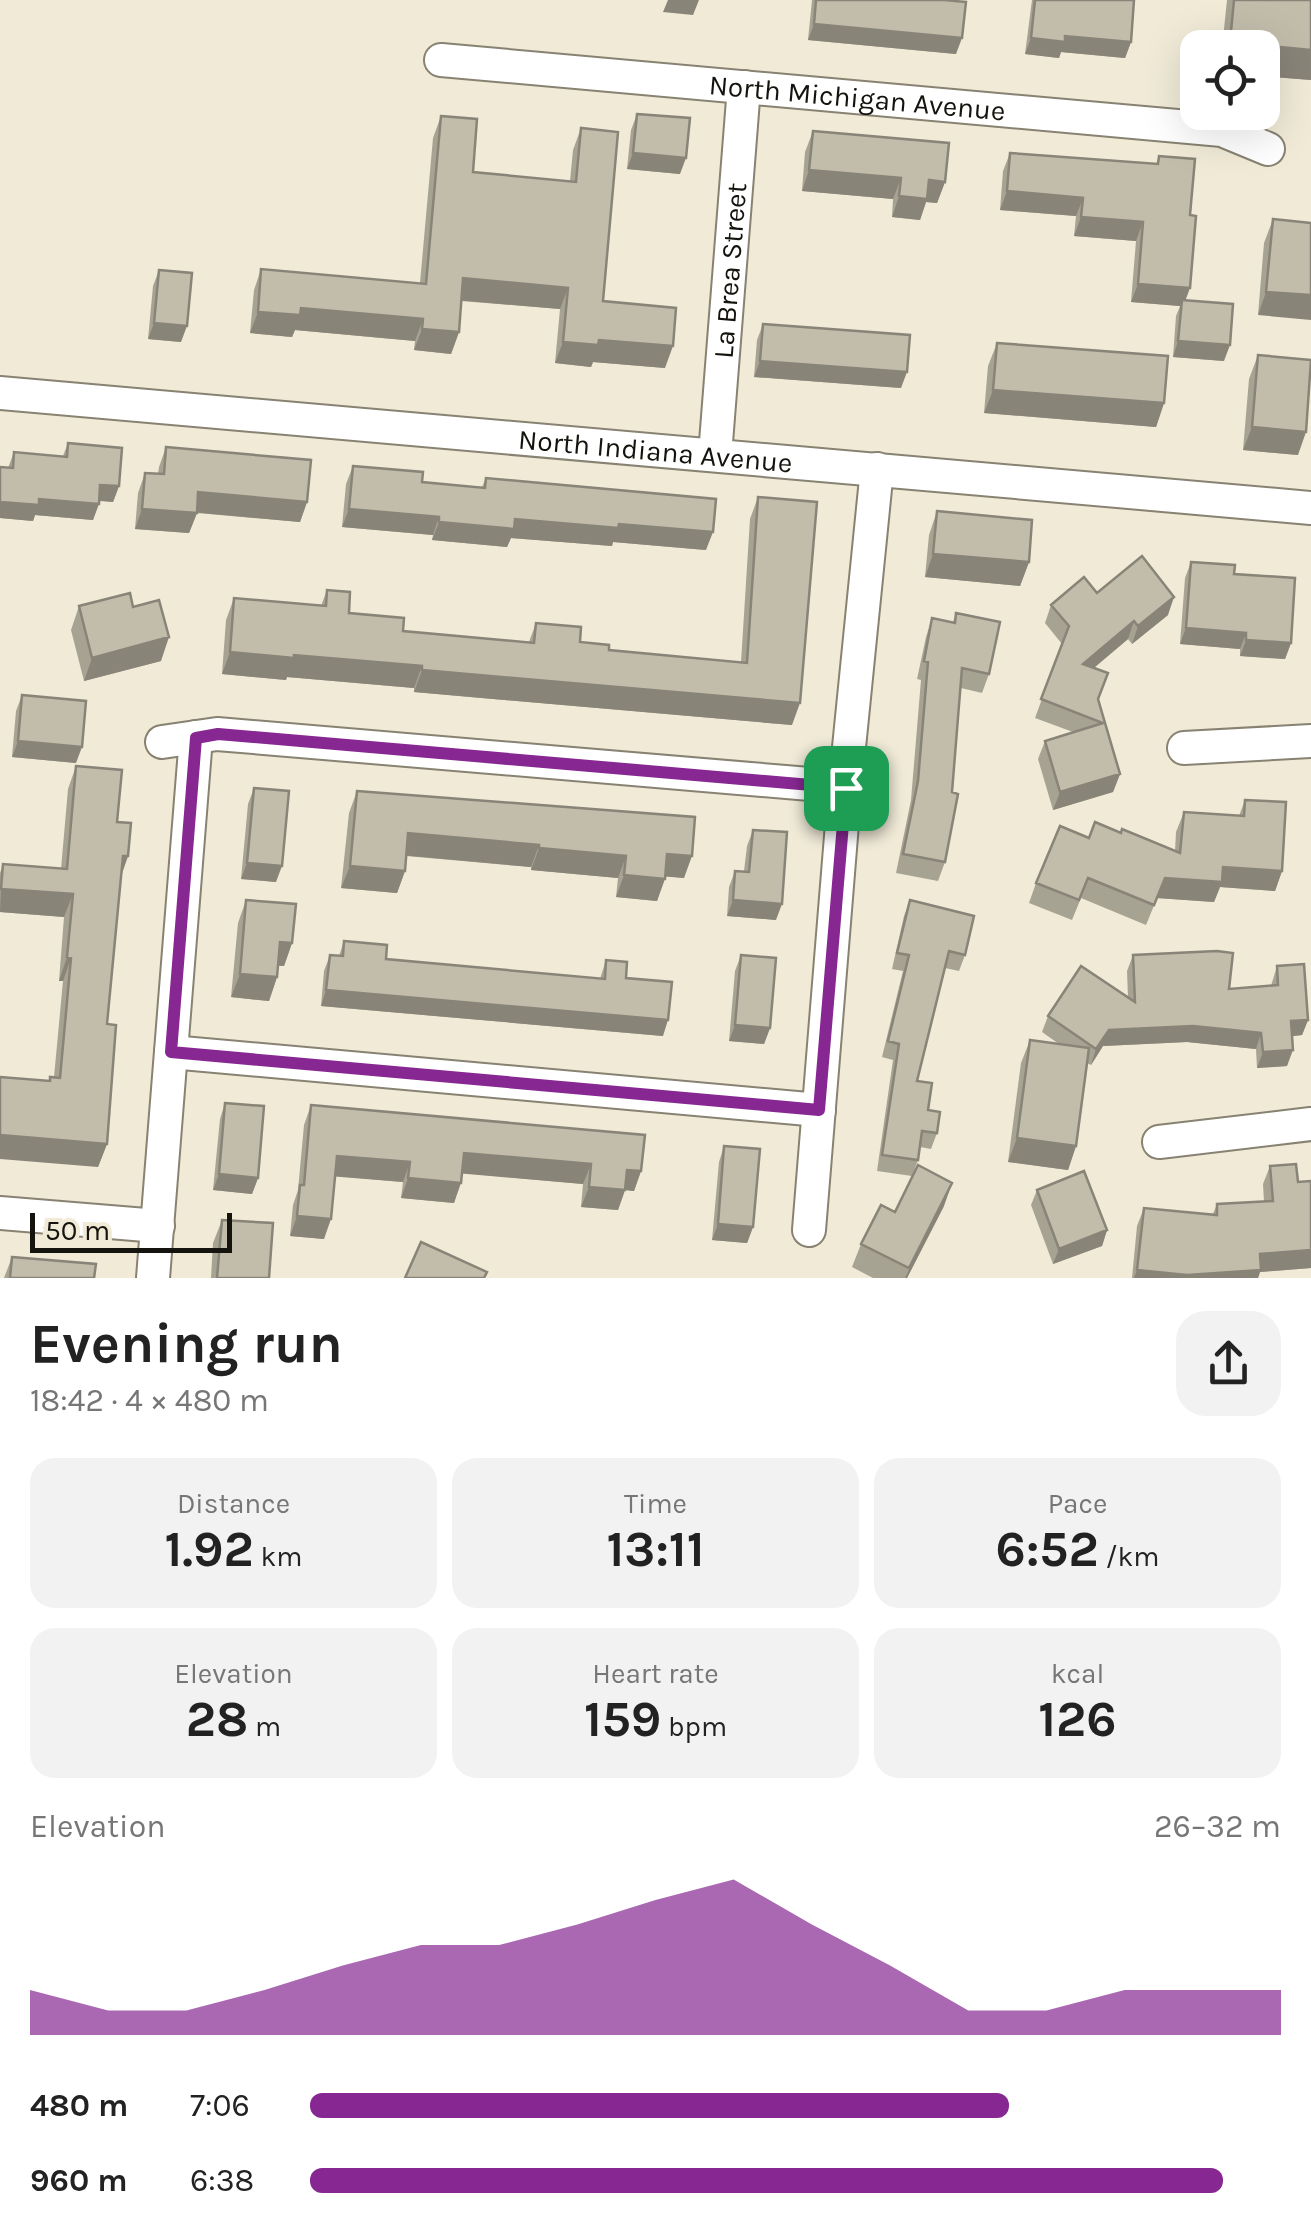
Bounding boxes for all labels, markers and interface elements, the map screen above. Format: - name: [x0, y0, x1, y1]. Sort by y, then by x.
- map controls: [1180, 30, 1280, 130]
- button: locate: [1180, 30, 1280, 130]
- street label: North Michigan Avenue: [708, 68, 1007, 127]
- street label: La Brea Street: [706, 182, 753, 360]
- street label: North Indiana Avenue: [517, 422, 794, 479]
- pin: [804, 746, 889, 831]
- icon: arrive: [819, 761, 874, 816]
- scale bar: [30, 1208, 232, 1252]
- text: 50 m: [45, 1214, 110, 1247]
- button: share: [1176, 1311, 1281, 1416]
- text: Evening run: [30, 1312, 343, 1376]
- text: 18:42 · 4 × 480 m: [30, 1382, 269, 1419]
- text: Distance: [177, 1487, 290, 1520]
- text: Time: [624, 1487, 687, 1520]
- text: Pace: [1048, 1487, 1107, 1520]
- text: 1.92: [165, 1520, 254, 1579]
- text: 13:11: [606, 1520, 705, 1579]
- text: 6:52: [996, 1520, 1099, 1579]
- text: km: [254, 1540, 302, 1573]
- text: /km: [1099, 1540, 1159, 1573]
- text: Elevation: [174, 1657, 293, 1690]
- text: Heart rate: [592, 1657, 719, 1690]
- text: kcal: [1051, 1657, 1104, 1690]
- text: 28: [186, 1690, 248, 1749]
- text: 159: [584, 1690, 661, 1749]
- text: 126: [1038, 1690, 1117, 1749]
- text: m: [248, 1710, 281, 1743]
- text: bpm: [661, 1710, 727, 1743]
- text: Elevation: [30, 1808, 165, 1845]
- text: 26–32 m: [1154, 1808, 1281, 1845]
- text: 480 m: [30, 2087, 128, 2124]
- text: 7:06: [190, 2087, 250, 2124]
- text: 960 m: [30, 2162, 128, 2199]
- text: 6:38: [190, 2162, 254, 2199]

